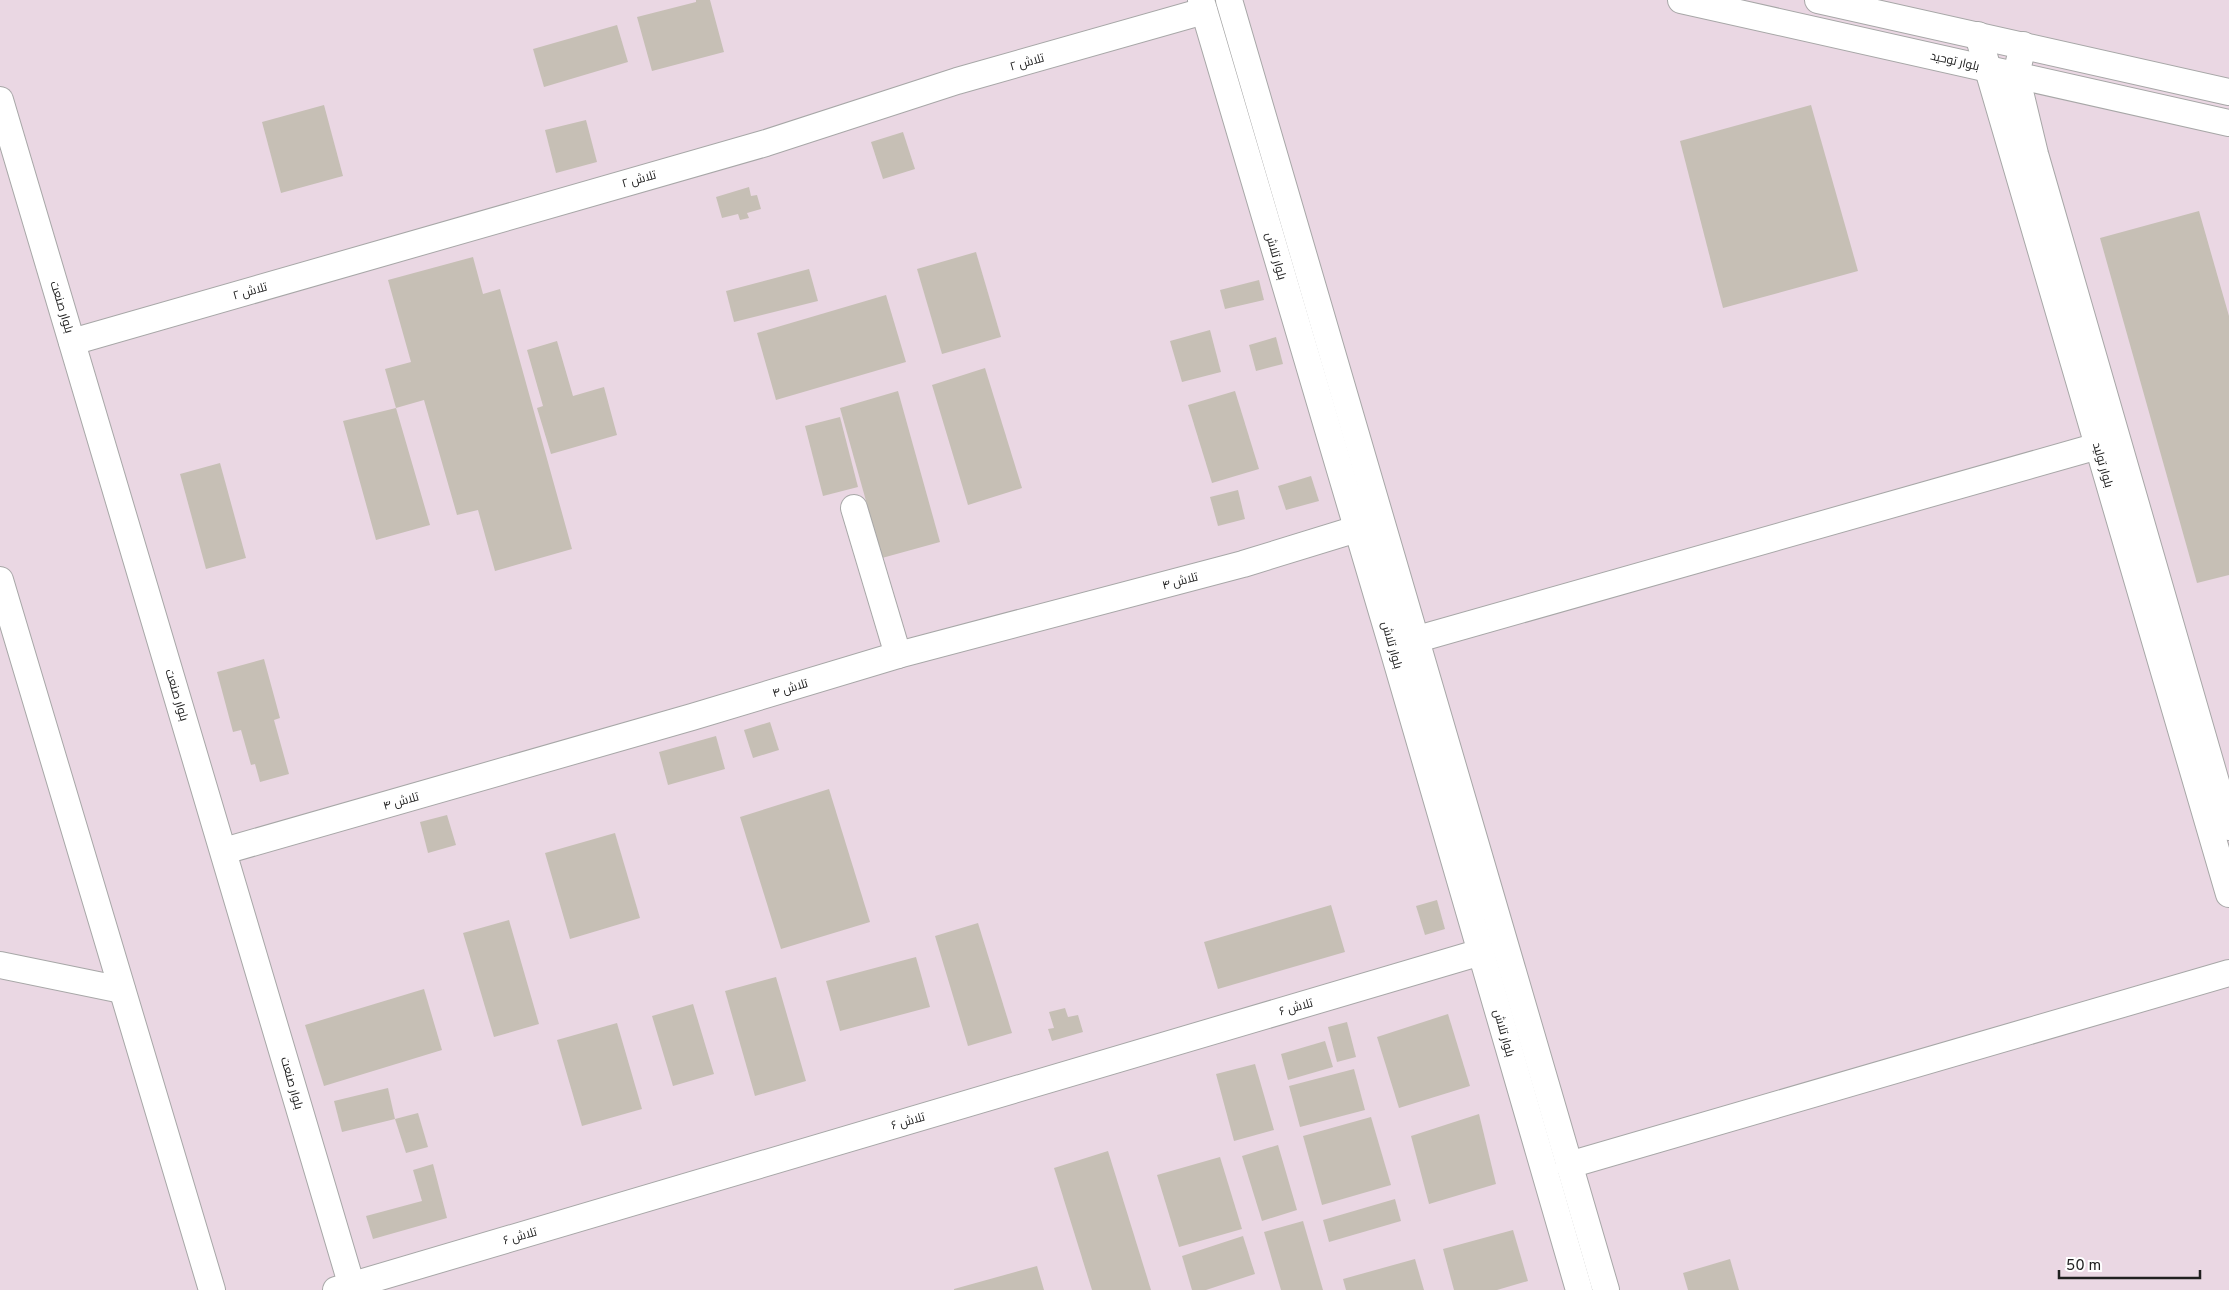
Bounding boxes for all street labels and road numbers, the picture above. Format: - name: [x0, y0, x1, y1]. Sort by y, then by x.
- street label: بلوار توحید: [1929, 49, 1981, 75]
- street label: تلاش ۲: [1008, 50, 1047, 75]
- street label: تلاش ۲: [620, 167, 659, 192]
- street label: بلوار تلاش: [1261, 231, 1289, 282]
- street label: بلوار صنعت: [46, 279, 77, 335]
- street label: تلاش ۲: [231, 279, 270, 304]
- street label: بلوار تولید: [2088, 441, 2116, 490]
- street label: تلاش ۴: [1161, 569, 1201, 594]
- street label: بلوار تلاش: [1377, 620, 1405, 671]
- street label: بلوار صنعت: [161, 667, 192, 723]
- street label: تلاش ۴: [770, 676, 811, 702]
- street label: تلاش ۴: [381, 789, 422, 815]
- street label: تلاش ۶: [1278, 995, 1316, 1020]
- street label: بلوار تلاش: [1489, 1008, 1517, 1059]
- street label: بلوار صنعت: [276, 1055, 306, 1111]
- street label: تلاش ۶: [890, 1109, 928, 1134]
- street label: تلاش ۶: [502, 1224, 540, 1249]

